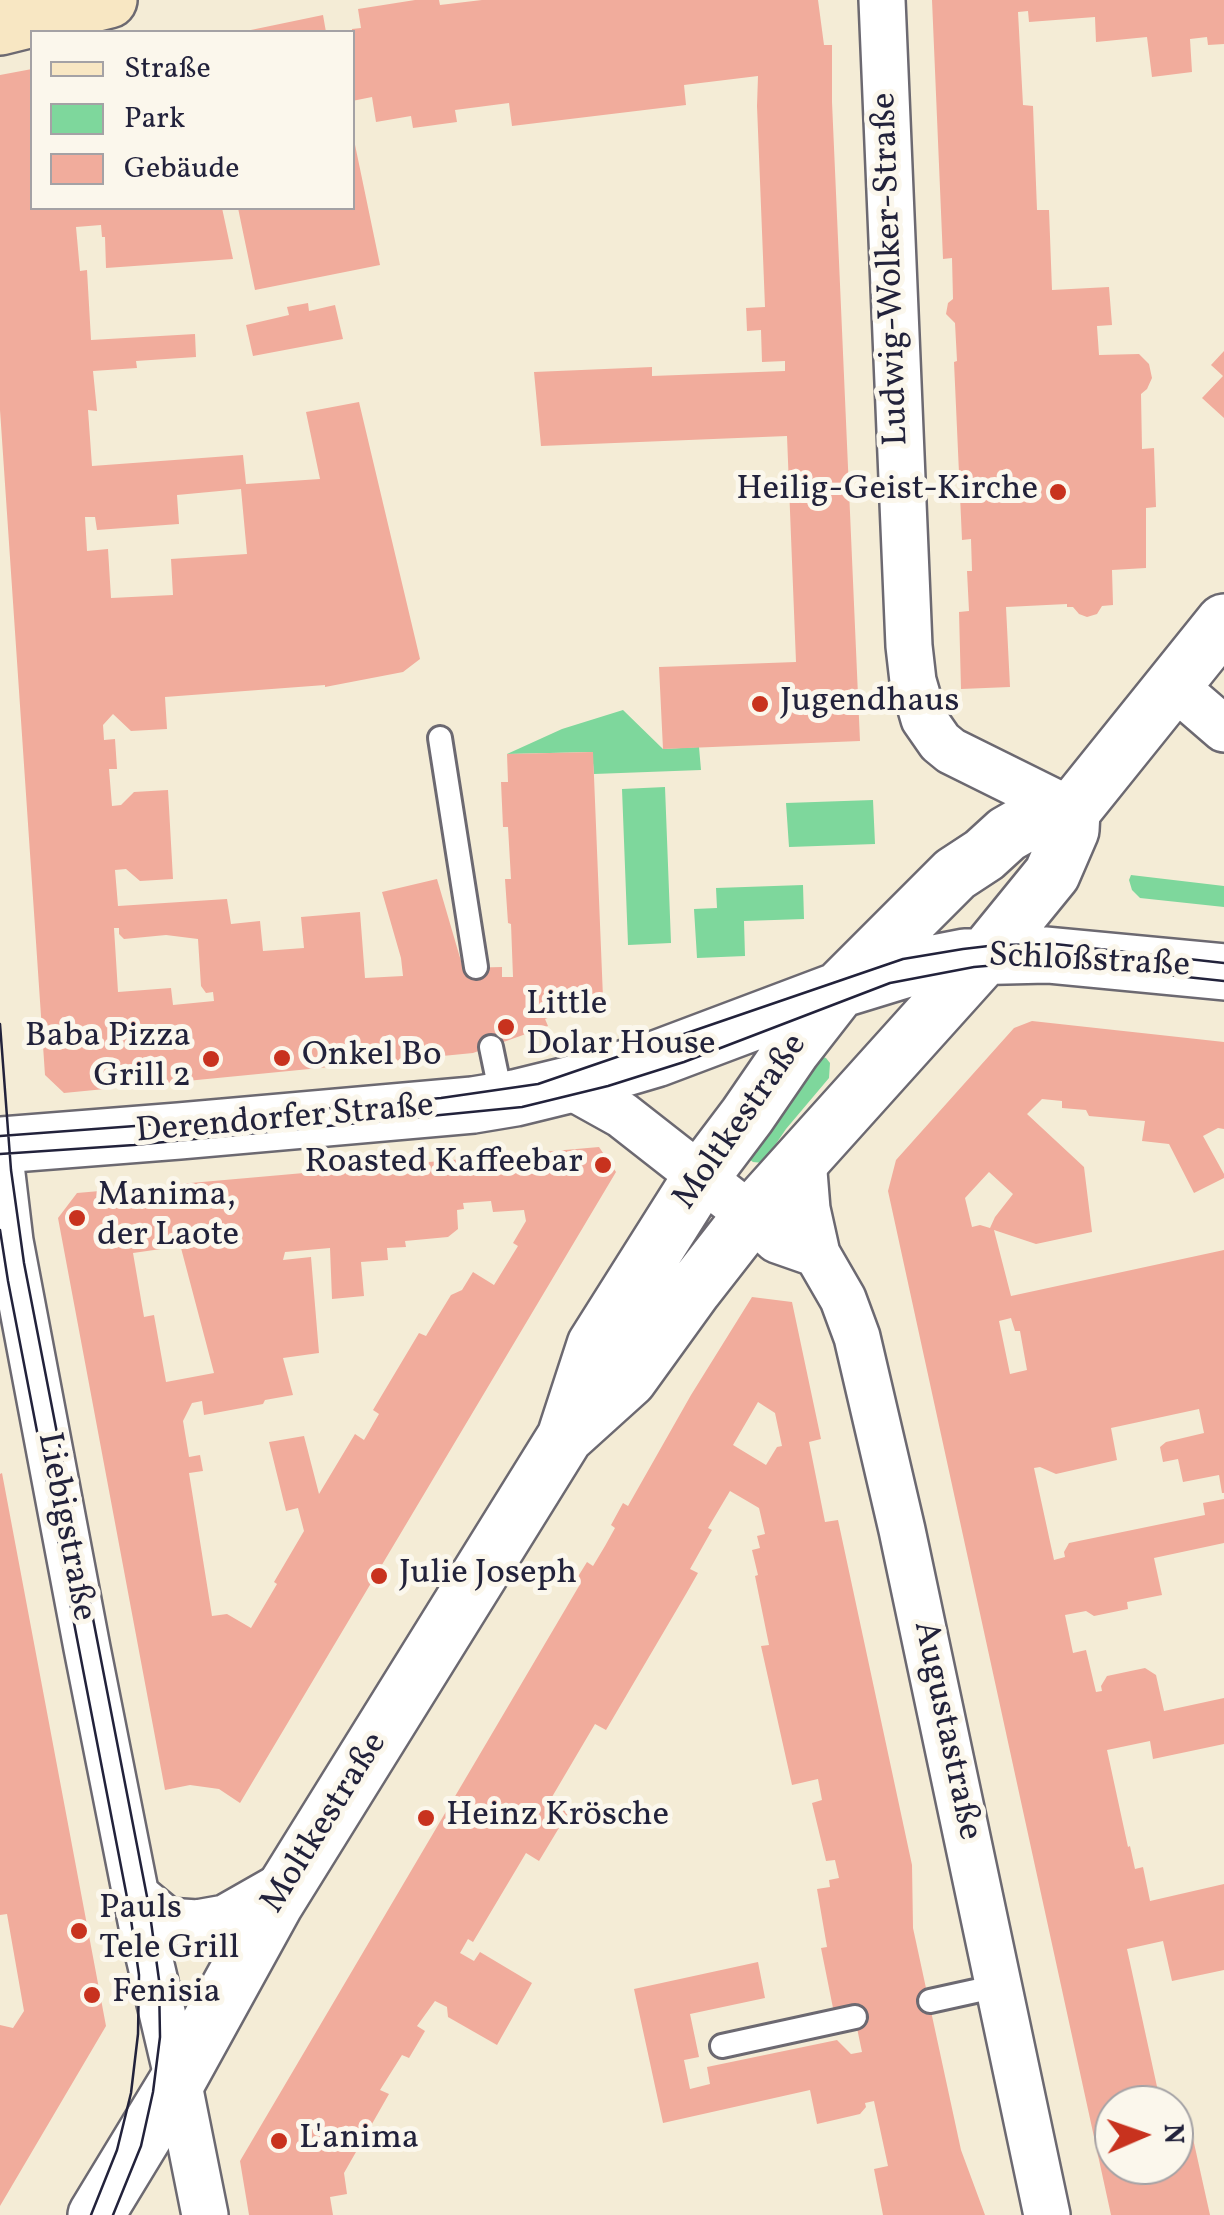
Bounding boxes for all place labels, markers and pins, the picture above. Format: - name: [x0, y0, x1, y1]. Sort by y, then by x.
- place label: Heilig-Geist-Kirche: [736, 471, 1038, 513]
- marker: Heilig-Geist-Kirche: [1047, 481, 1069, 503]
- place label: Jugendhaus: [780, 683, 959, 725]
- marker: Jugendhaus: [749, 693, 771, 715]
- place label: Little Dolar House: [526, 986, 716, 1068]
- marker: Little Dolar House: [495, 1016, 517, 1038]
- place label: Baba Pizza Grill 2: [25, 1018, 191, 1100]
- place label: Onkel Bo: [302, 1037, 442, 1079]
- marker: Onkel Bo: [271, 1047, 293, 1069]
- marker: Baba Pizza Grill 2: [200, 1048, 222, 1070]
- place label: Roasted Kaffeebar: [305, 1144, 583, 1186]
- marker: Roasted Kaffeebar: [592, 1154, 614, 1176]
- place label: Manima, der Laote: [97, 1177, 239, 1259]
- marker: Manima, der Laote: [66, 1207, 88, 1229]
- place label: Julie Joseph: [399, 1555, 577, 1597]
- marker: Julie Joseph: [368, 1565, 390, 1587]
- place label: Heinz Krösche: [446, 1797, 669, 1839]
- marker: Heinz Krösche: [415, 1807, 437, 1829]
- place label: Pauls Tele Grill: [99, 1890, 239, 1972]
- marker: Pauls Tele Grill: [68, 1920, 90, 1942]
- place label: Fenisia: [112, 1974, 221, 2016]
- marker: Fenisia: [81, 1984, 103, 2006]
- place label: L'anima: [299, 2120, 419, 2162]
- marker: L'anima: [268, 2130, 290, 2152]

